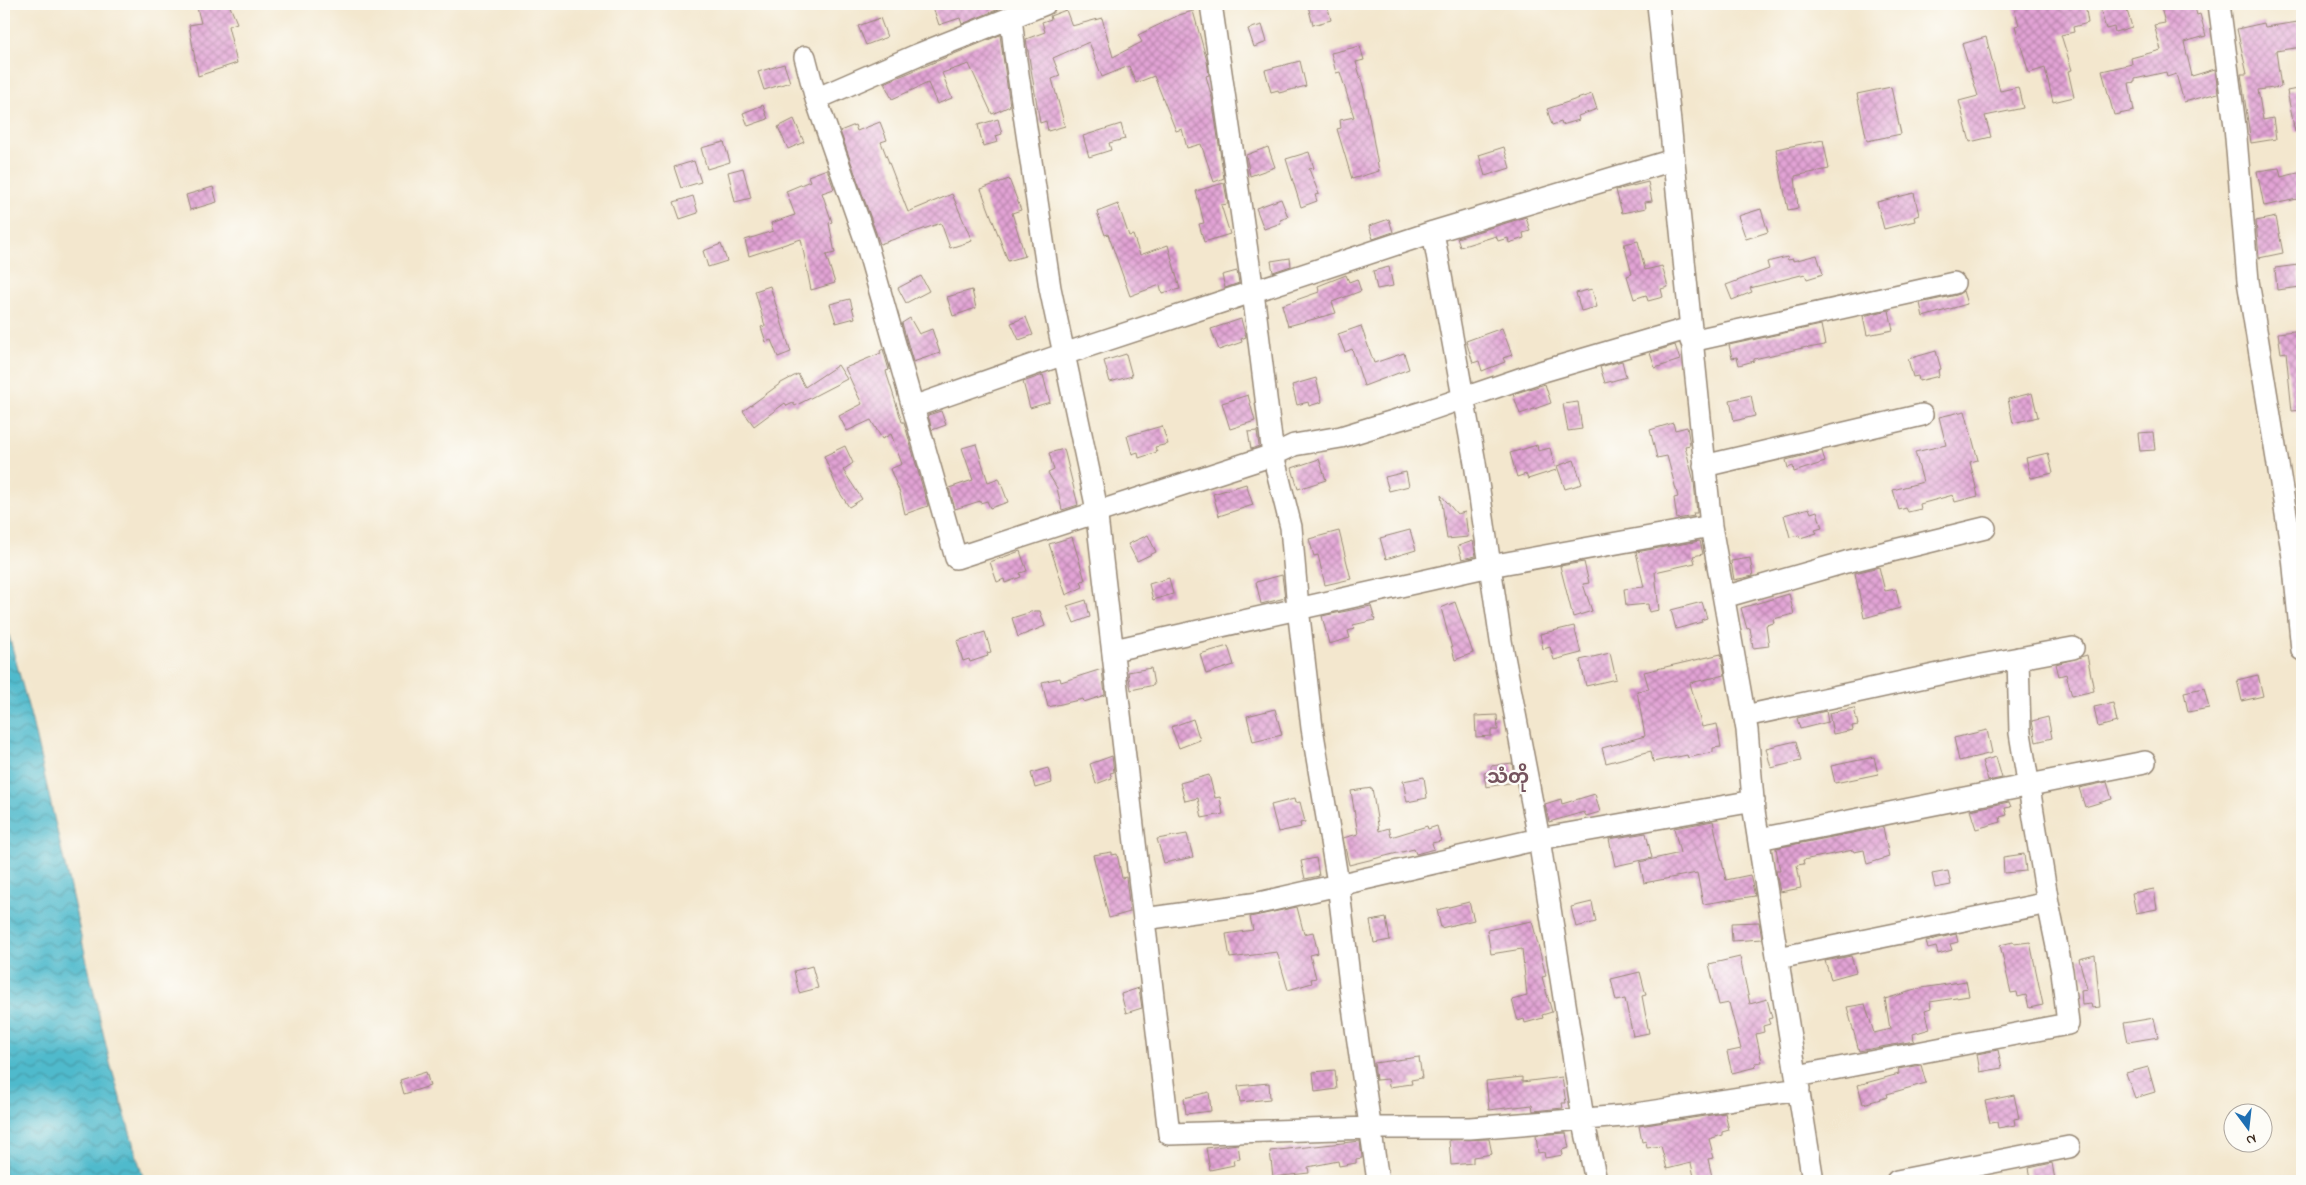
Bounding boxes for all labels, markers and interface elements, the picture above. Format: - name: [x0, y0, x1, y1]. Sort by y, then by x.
- district label: သံတို: [1487, 763, 1529, 792]
- north arrow: [2224, 1102, 2274, 1152]
- text: N: [2244, 1128, 2258, 1150]

